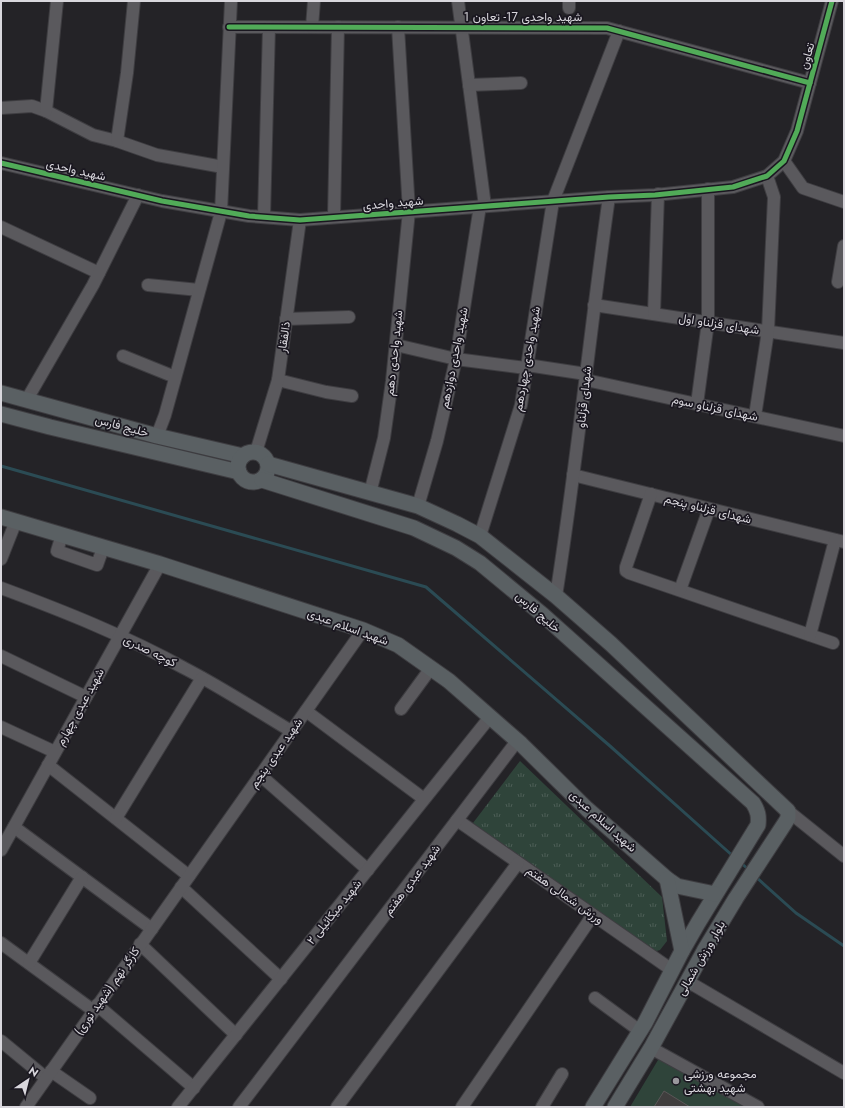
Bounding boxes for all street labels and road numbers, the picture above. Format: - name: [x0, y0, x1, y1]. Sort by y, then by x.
- street label: شهید واحدی 17- تعاون 1: [464, 8, 582, 26]
- street label: تعاون: [795, 40, 819, 71]
- street label: شهید واحدی: [44, 154, 108, 186]
- street label: شهید واحدی: [362, 191, 424, 215]
- street label: شهید واحدی چهاردهم: [509, 305, 545, 413]
- street label: شهید واحدی دوازدهم: [435, 306, 473, 410]
- street label: شهید واحدی دهم: [381, 309, 407, 397]
- street label: شهدای قزلناو اول: [677, 309, 761, 339]
- street label: ذالفقار: [273, 320, 295, 355]
- street label: شهدای قزلناو: [572, 365, 596, 429]
- street label: شهدای قزلناو سوم: [670, 390, 760, 426]
- street label: خلیج فارس: [93, 410, 151, 442]
- street label: شهدای قزلناو پنجم: [663, 489, 753, 529]
- street label: خلیج فارس: [511, 587, 565, 637]
- street label: شهید اسلام عبدی: [305, 604, 391, 650]
- street label: کوچه صدری: [120, 630, 180, 672]
- street label: شهید عبدی چهارم: [51, 665, 109, 749]
- street label: شهید عبدی پنجم: [245, 714, 307, 792]
- street label: شهید اسلام عبدی: [565, 786, 641, 856]
- street label: شهید عبدی هفتم: [379, 841, 445, 919]
- street label: ورزش شمالی هفتم: [523, 862, 607, 928]
- street label: شهید میکائیلی ۲: [302, 876, 366, 948]
- street label: بلوار ورزش شمالی: [672, 917, 730, 999]
- street label: کارگر نهم (شهید نوری): [70, 943, 144, 1039]

